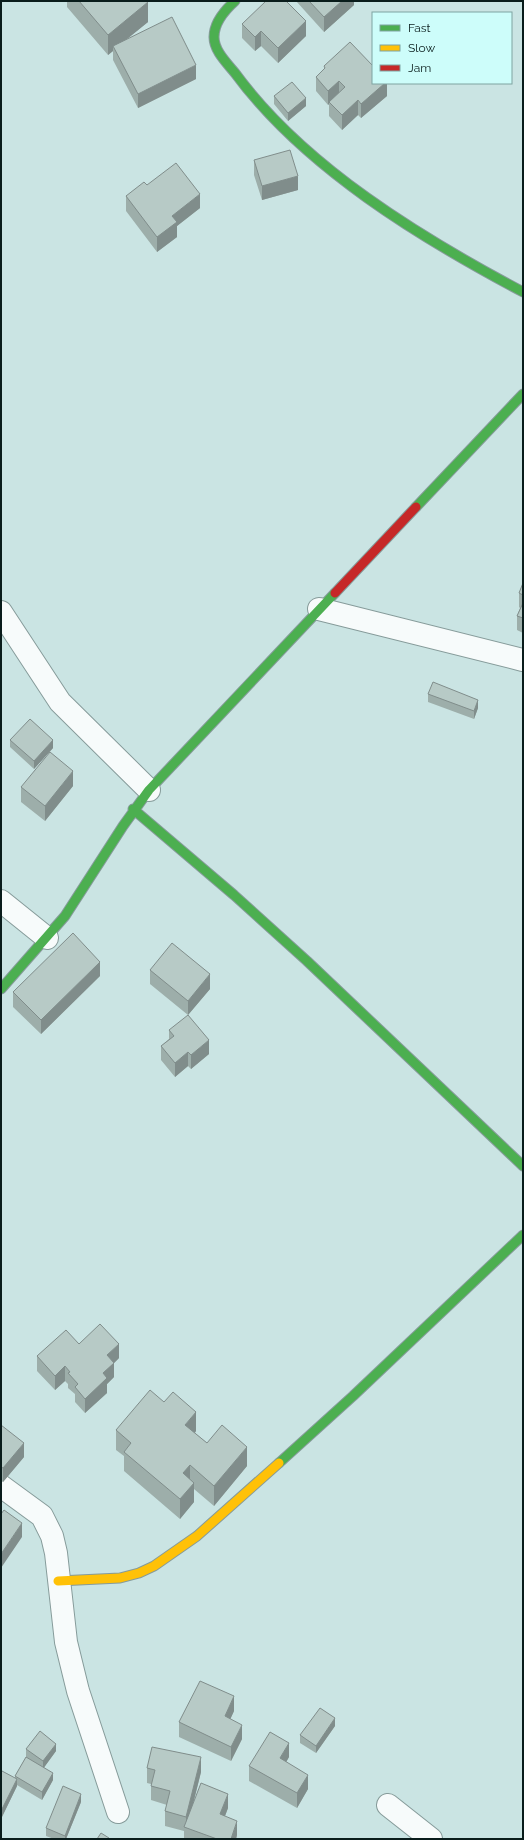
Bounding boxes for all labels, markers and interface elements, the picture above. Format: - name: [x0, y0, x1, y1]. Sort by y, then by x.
- legend: [372, 12, 512, 84]
- text: Fast: [408, 21, 431, 35]
- text: Slow: [408, 41, 435, 55]
- text: Jam: [408, 61, 431, 75]

